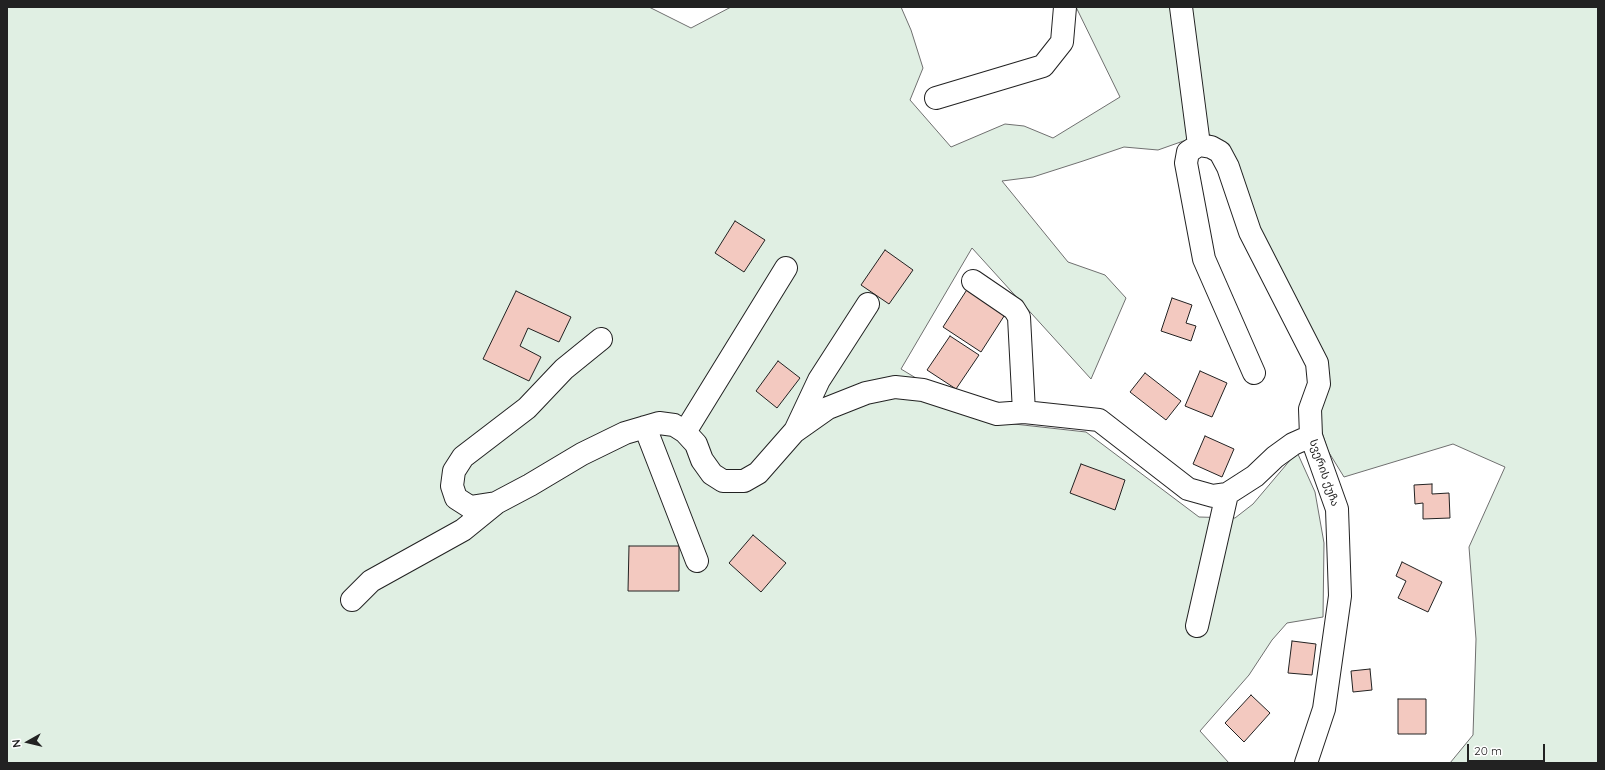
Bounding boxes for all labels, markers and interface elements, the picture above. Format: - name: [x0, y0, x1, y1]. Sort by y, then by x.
- street label: სვერის ქუჩა: [1306, 438, 1342, 508]
- north arrow: [8, 722, 48, 762]
- scale bar: [1469, 736, 1547, 762]
- text: N: [9, 739, 24, 749]
- text: 20 m: [1474, 743, 1502, 758]

